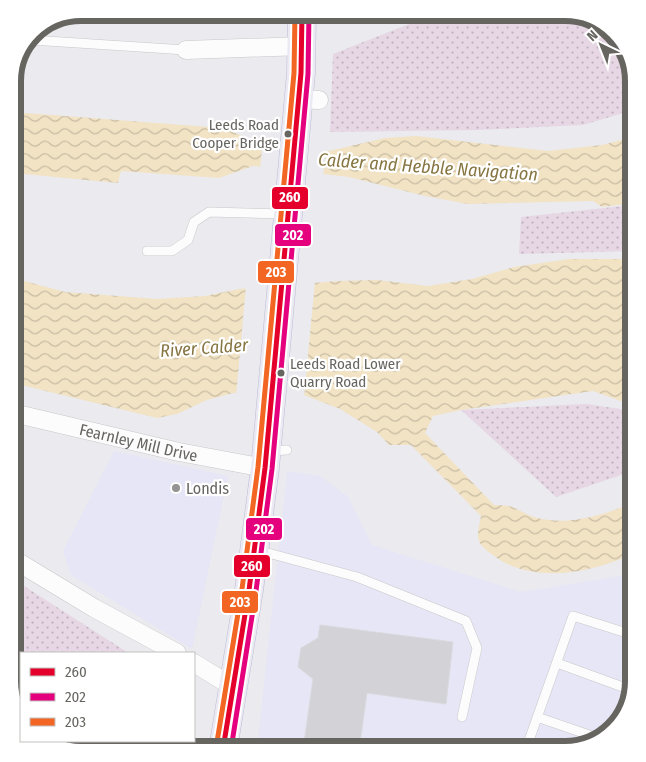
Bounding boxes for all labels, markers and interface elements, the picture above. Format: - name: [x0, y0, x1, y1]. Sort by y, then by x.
- north arrow: [576, 20, 626, 70]
- text: N: [584, 27, 601, 45]
- place label: Leeds Road Cooper Bridge: [192, 116, 279, 152]
- marker: Leeds Road Cooper Bridge: [283, 129, 293, 139]
- water label: Calder and Hebble Navigation: [317, 148, 539, 186]
- line badge: 260: [271, 186, 309, 210]
- text: 260: [278, 189, 301, 206]
- line badge: 202: [274, 223, 312, 247]
- text: 202: [282, 227, 304, 244]
- line badge: 203: [257, 260, 295, 284]
- text: 203: [265, 264, 287, 281]
- water label: River Calder: [159, 334, 250, 362]
- place label: Leeds Road Lower Quarry Road: [290, 355, 401, 391]
- marker: Leeds Road Lower Quarry Road: [276, 368, 286, 378]
- street label: Fearnley Mill Drive: [78, 419, 199, 465]
- place label: Londis: [186, 479, 229, 498]
- marker: Londis: [170, 482, 182, 494]
- line badge: 202: [245, 517, 283, 541]
- text: 202: [253, 521, 275, 538]
- line badge: 260: [233, 554, 271, 578]
- text: 260: [240, 558, 263, 575]
- line badge: 203: [221, 590, 259, 614]
- text: 203: [229, 594, 251, 611]
- legend: [20, 652, 195, 742]
- text: 260: [65, 663, 87, 681]
- text: 202: [65, 688, 86, 706]
- text: 203: [65, 713, 86, 731]

